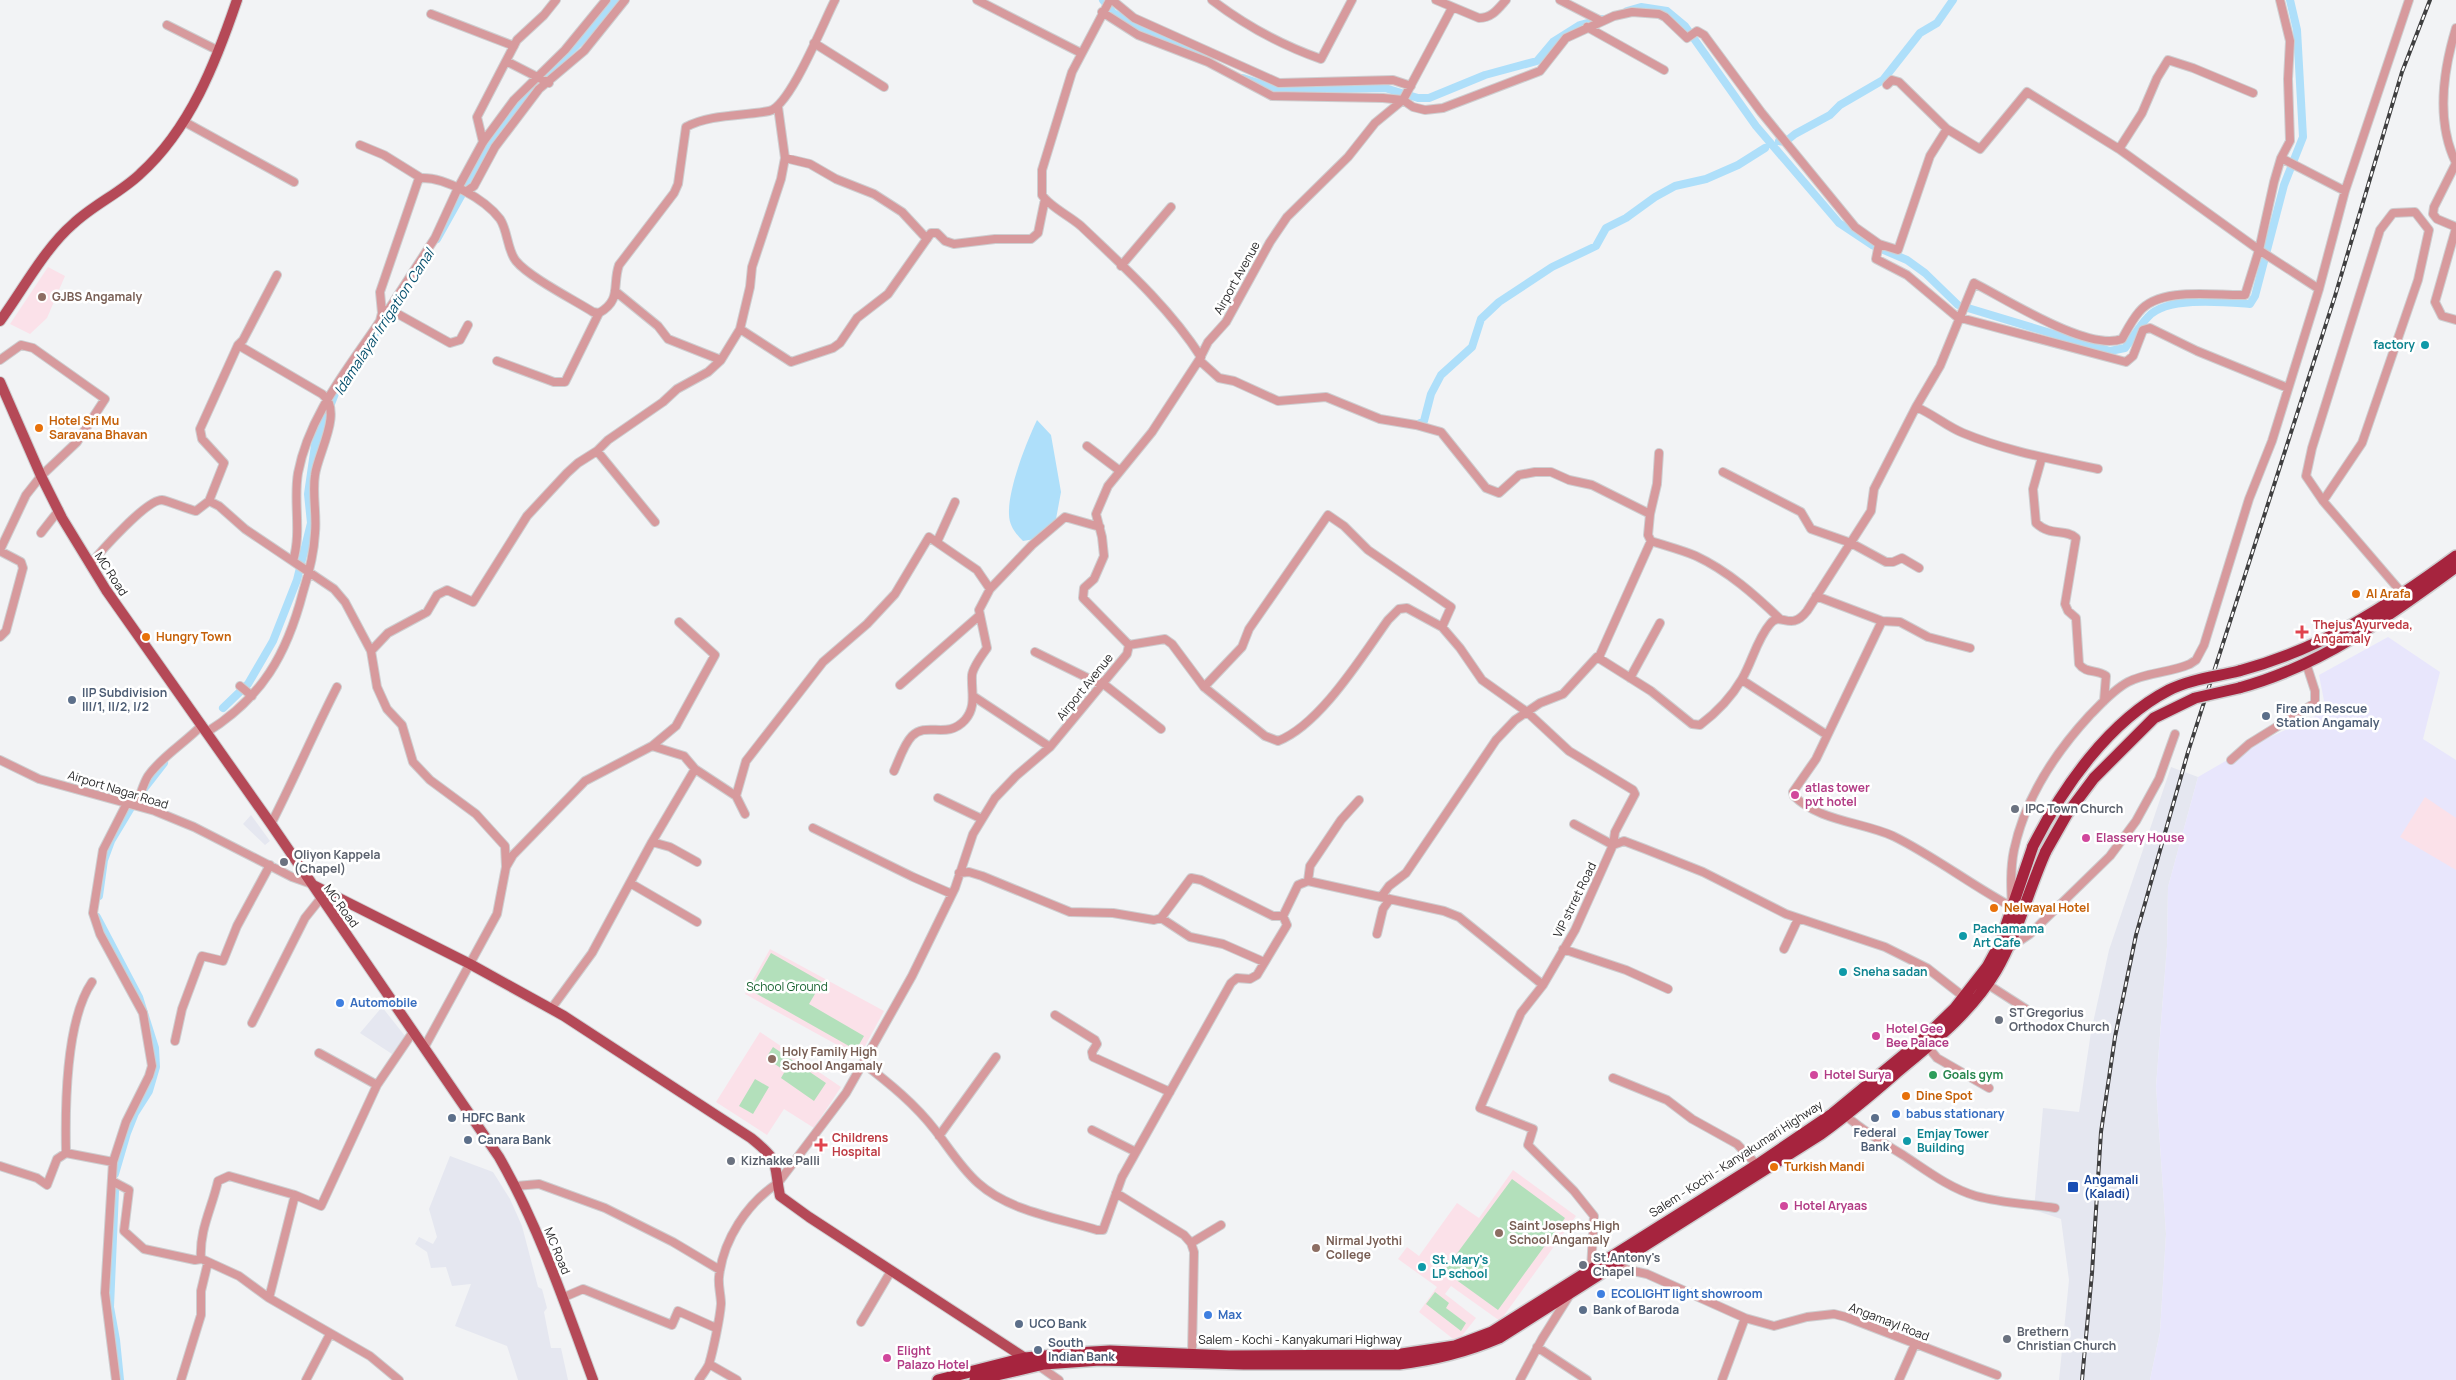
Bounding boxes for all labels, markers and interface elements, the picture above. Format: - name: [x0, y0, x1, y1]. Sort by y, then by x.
- street label: Airport Avenue: [1209, 238, 1264, 318]
- water label: Idamalayar Irrigation Canal: [329, 244, 439, 398]
- place label: GJBS Angamaly: [52, 288, 143, 305]
- marker: GJBS Angamaly: [36, 291, 48, 303]
- place label: factory: [2373, 336, 2415, 353]
- marker: factory: [2419, 339, 2431, 351]
- place label: Hotel Sri Mu Saravana Bhavan: [49, 412, 148, 443]
- marker: Hotel Sri Mu Saravana Bhavan: [33, 422, 45, 434]
- street label: MC Road: [91, 548, 132, 599]
- place label: Al Arafa: [2366, 585, 2411, 602]
- marker: Al Arafa: [2350, 588, 2362, 600]
- place label: Thejus Ayurveda, Angamaly: [2313, 616, 2413, 647]
- marker: Thejus Ayurveda, Angamaly: [2295, 625, 2309, 639]
- place label: Hungry Town: [156, 628, 231, 645]
- marker: Hungry Town: [140, 631, 152, 643]
- street label: Airport Avenue: [1052, 650, 1117, 724]
- place label: IIP Subdivision III/1, II/2, I/2: [82, 684, 167, 715]
- marker: IIP Subdivision III/1, II/2, I/2: [66, 694, 78, 706]
- place label: Fire and Rescue Station Angamaly: [2276, 700, 2380, 731]
- marker: Fire and Rescue Station Angamaly: [2260, 710, 2272, 722]
- street label: Airport Nagar Road: [66, 766, 170, 813]
- place label: atlas tower pvt hotel: [1805, 779, 1870, 810]
- marker: atlas tower pvt hotel: [1789, 789, 1801, 801]
- place label: IPC Town Church: [2025, 800, 2123, 817]
- marker: IPC Town Church: [2009, 803, 2021, 815]
- place label: Elassery House: [2096, 829, 2185, 846]
- marker: Elassery House: [2080, 832, 2092, 844]
- place label: Oliyon Kappela (Chapel): [294, 846, 381, 877]
- marker: Oliyon Kappela (Chapel): [278, 856, 290, 868]
- street label: VIP strret Road: [1549, 859, 1600, 940]
- street label: MC Road: [320, 881, 363, 931]
- place label: Nelwayal Hotel: [2004, 899, 2090, 916]
- marker: Nelwayal Hotel: [1988, 902, 2000, 914]
- place label: Pachamama Art Cafe: [1973, 920, 2044, 951]
- marker: Pachamama Art Cafe: [1957, 930, 1969, 942]
- place label: Sneha sadan: [1853, 963, 1928, 980]
- marker: Sneha sadan: [1837, 966, 1849, 978]
- park label: School Ground: [746, 978, 828, 995]
- place label: Automobile: [350, 994, 417, 1011]
- marker: Automobile: [334, 997, 346, 1009]
- place label: ST Gregorius Orthodox Church: [2009, 1004, 2110, 1035]
- marker: ST Gregorius Orthodox Church: [1993, 1014, 2005, 1026]
- place label: Hotel Gee Bee Palace: [1886, 1020, 1949, 1051]
- marker: Hotel Gee Bee Palace: [1870, 1030, 1882, 1042]
- place label: Holy Family High School Angamaly: [782, 1043, 883, 1074]
- marker: Holy Family High School Angamaly: [766, 1053, 778, 1065]
- place label: Hotel Surya: [1824, 1066, 1891, 1083]
- place label: Goals gym: [1943, 1066, 2003, 1083]
- marker: Hotel Surya: [1808, 1069, 1820, 1081]
- marker: Goals gym: [1927, 1069, 1939, 1081]
- place label: Dine Spot: [1916, 1087, 1973, 1104]
- marker: Dine Spot: [1900, 1090, 1912, 1102]
- street label: Salem - Kochi - Kanyakumari Highway: [1646, 1096, 1826, 1221]
- place label: babus stationary: [1906, 1105, 2005, 1122]
- marker: babus stationary: [1890, 1108, 1902, 1120]
- place label: HDFC Bank: [462, 1109, 526, 1126]
- marker: HDFC Bank: [446, 1112, 458, 1124]
- marker: Federal Bank: [1869, 1112, 1881, 1124]
- place label: Federal Bank: [1854, 1124, 1896, 1155]
- place label: Emjay Tower Building: [1917, 1125, 1989, 1156]
- place label: Childrens Hospital: [832, 1129, 889, 1160]
- place label: Canara Bank: [478, 1131, 551, 1148]
- marker: Canara Bank: [462, 1134, 474, 1146]
- marker: Emjay Tower Building: [1901, 1135, 1913, 1147]
- marker: Childrens Hospital: [814, 1138, 828, 1152]
- place label: Kizhakke Palli: [741, 1152, 820, 1169]
- marker: Kizhakke Palli: [725, 1155, 737, 1167]
- place label: Turkish Mandi: [1784, 1158, 1865, 1175]
- marker: Turkish Mandi: [1768, 1161, 1780, 1173]
- place label: Angamali (Kaladi): [2084, 1171, 2138, 1202]
- marker: Angamali (Kaladi): [2066, 1180, 2080, 1194]
- place label: Hotel Aryaas: [1794, 1197, 1868, 1214]
- marker: Hotel Aryaas: [1778, 1200, 1790, 1212]
- place label: Saint Josephs High School Angamaly: [1509, 1217, 1620, 1248]
- street label: MC Road: [540, 1225, 575, 1277]
- marker: Saint Josephs High School Angamaly: [1493, 1227, 1505, 1239]
- place label: Nirmal Jyothi College: [1326, 1232, 1402, 1263]
- marker: Nirmal Jyothi College: [1310, 1242, 1322, 1254]
- place label: St.Antony's Chapel: [1593, 1249, 1661, 1280]
- place label: St. Mary's LP school: [1432, 1251, 1489, 1282]
- marker: St.Antony's Chapel: [1577, 1259, 1589, 1271]
- marker: St. Mary's LP school: [1416, 1261, 1428, 1273]
- place label: ECOLIGHT light showroom: [1611, 1285, 1763, 1302]
- marker: ECOLIGHT light showroom: [1595, 1288, 1607, 1300]
- street label: Angamayl Road: [1846, 1298, 1932, 1345]
- place label: Bank of Baroda: [1593, 1301, 1679, 1318]
- marker: Bank of Baroda: [1577, 1304, 1589, 1316]
- place label: Max: [1218, 1306, 1242, 1323]
- marker: Max: [1202, 1309, 1214, 1321]
- place label: UCO Bank: [1029, 1315, 1087, 1332]
- marker: UCO Bank: [1013, 1318, 1025, 1330]
- place label: Brethern Christian Church: [2017, 1323, 2116, 1354]
- street label: Salem - Kochi - Kanyakumari Highway: [1198, 1331, 1402, 1348]
- marker: Brethern Christian Church: [2001, 1333, 2013, 1345]
- place label: South Indian Bank: [1048, 1334, 1115, 1365]
- place label: Elight Palazo Hotel: [897, 1342, 969, 1373]
- marker: South Indian Bank: [1032, 1344, 1044, 1356]
- marker: Elight Palazo Hotel: [881, 1352, 893, 1364]

